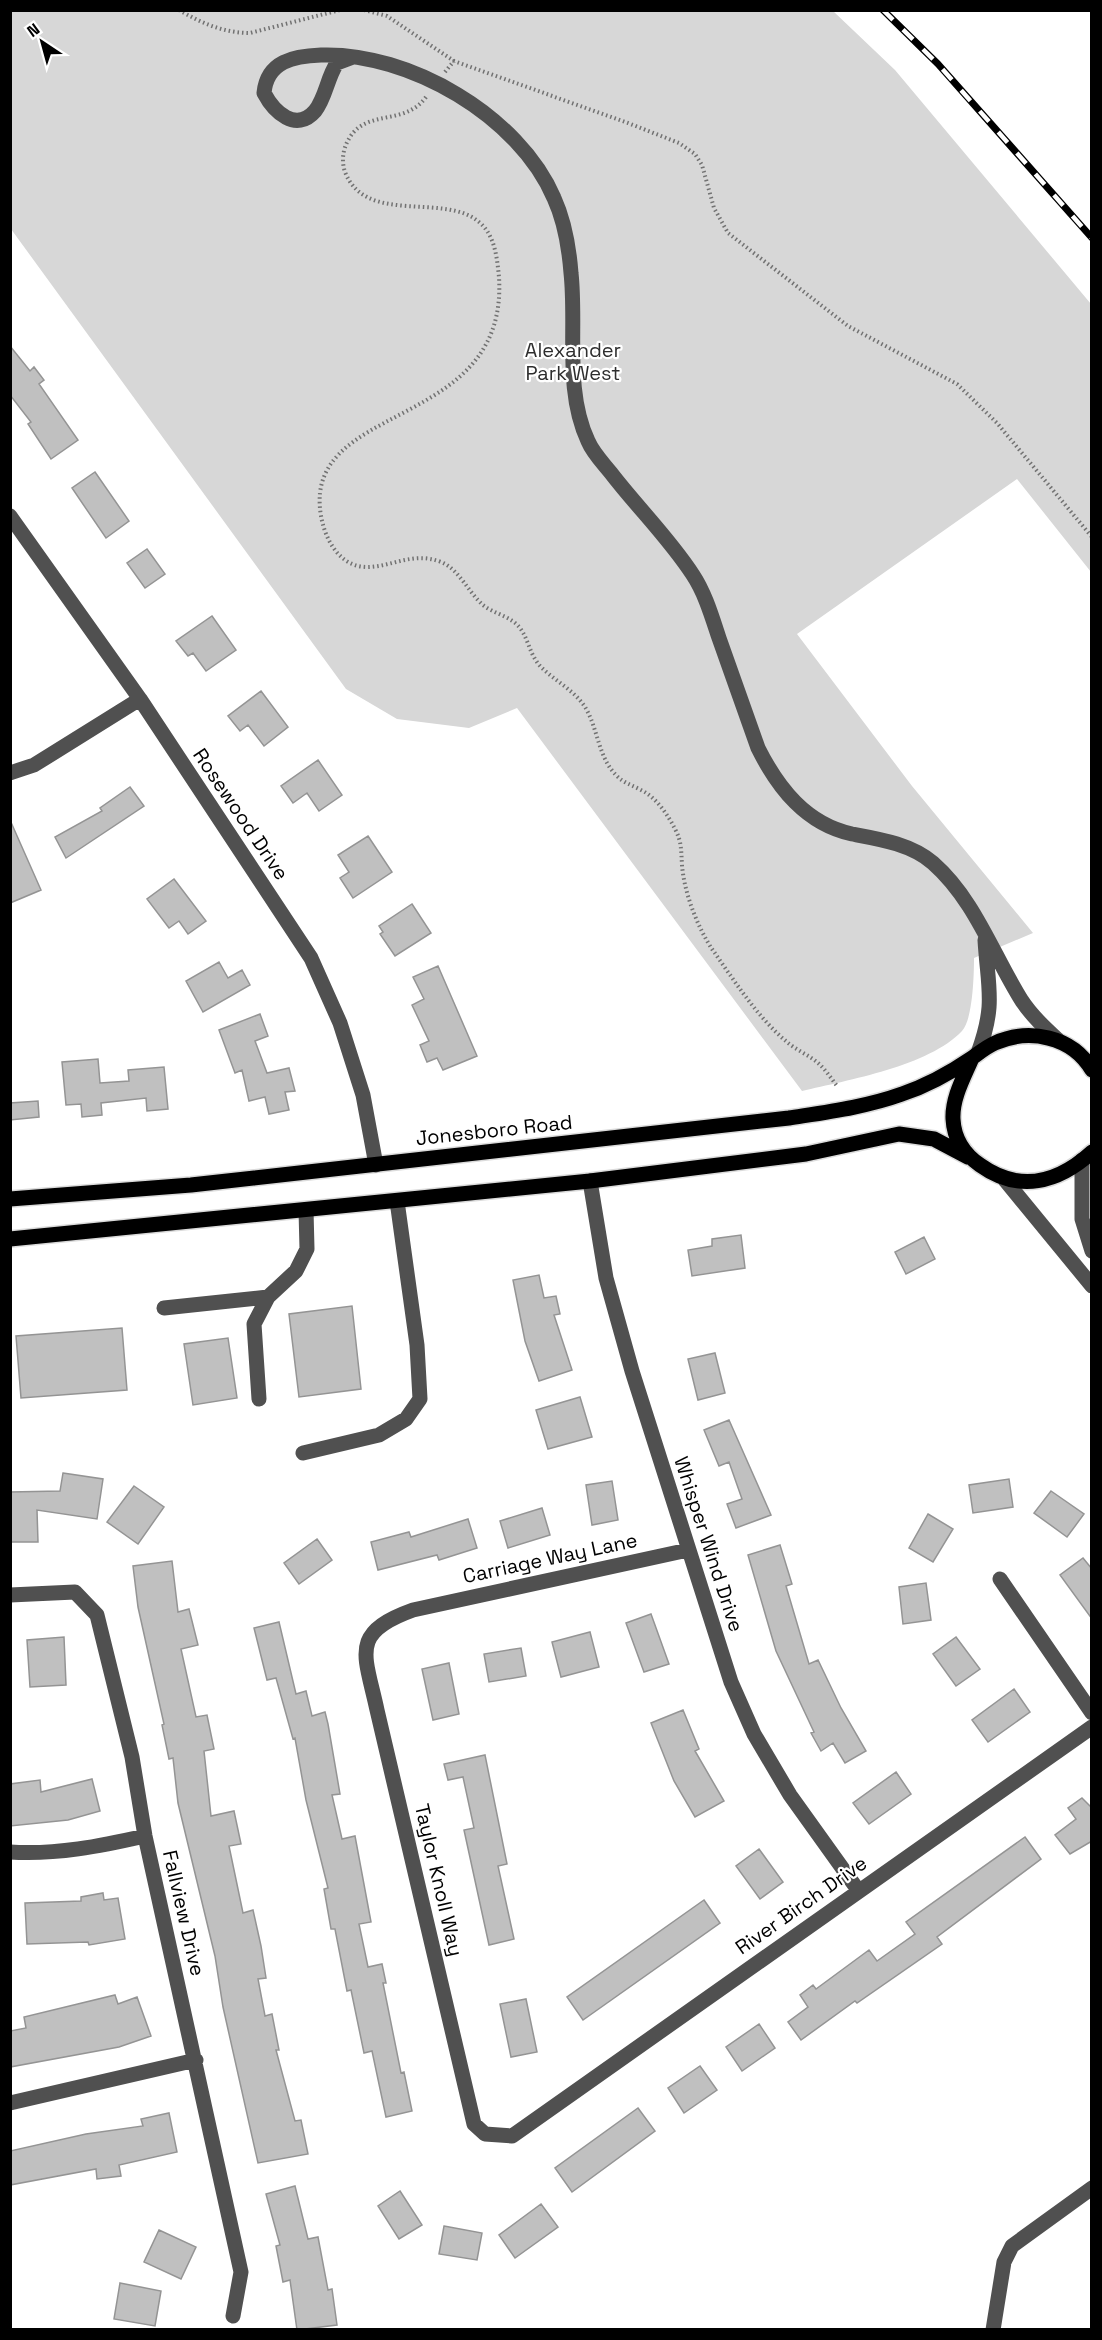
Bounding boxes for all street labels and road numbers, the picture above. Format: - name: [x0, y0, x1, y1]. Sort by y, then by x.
- street label: Rosewood Drive: [187, 743, 295, 885]
- street label: Jonesboro Road: [414, 1109, 574, 1151]
- street label: Whisper Wind Drive: [668, 1453, 750, 1635]
- street label: Carriage Way Lane: [460, 1527, 640, 1589]
- street label: Taylor Knoll Way: [409, 1801, 469, 1959]
- street label: Fallview Drive: [157, 1848, 211, 1978]
- street label: River Birch Drive: [730, 1850, 872, 1960]

